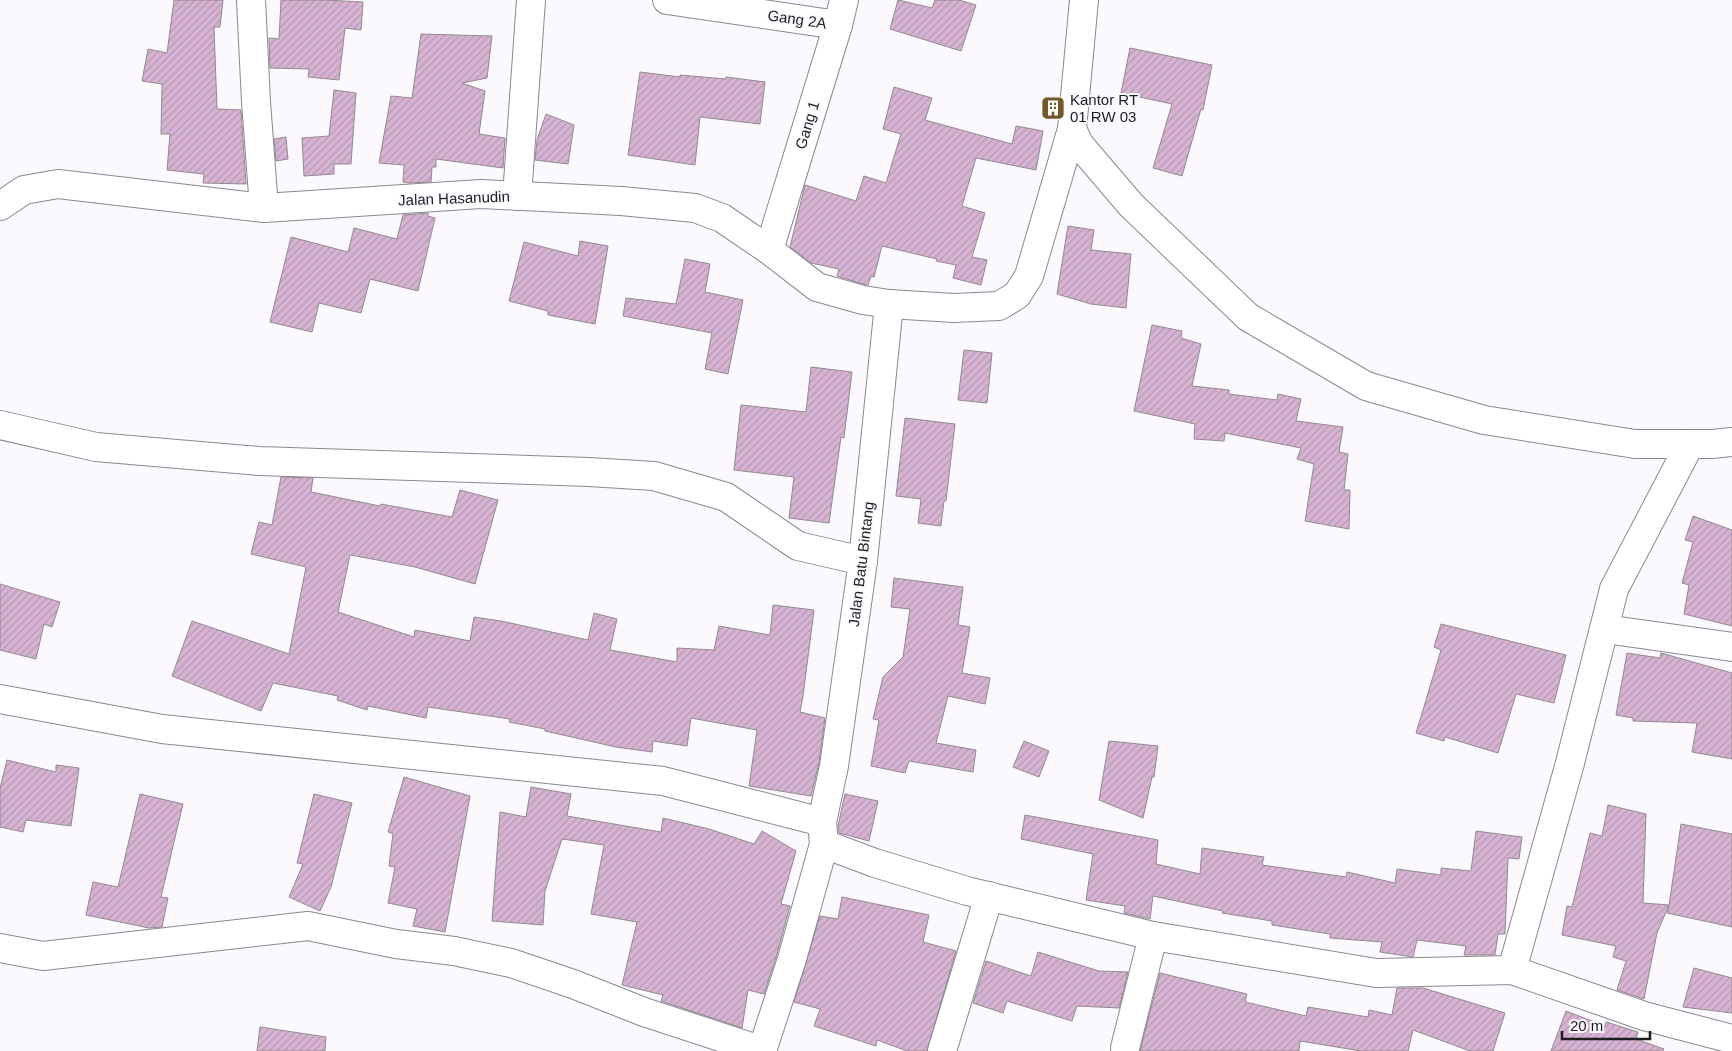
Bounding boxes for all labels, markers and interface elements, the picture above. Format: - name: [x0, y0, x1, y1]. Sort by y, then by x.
- street label: Gang 2A: [766, 6, 828, 32]
- place label: Kantor RT 01 RW 03: [1070, 91, 1138, 125]
- building icon: Kantor RT 01 RW 03: [1040, 95, 1066, 121]
- street label: Gang 1: [792, 99, 822, 151]
- street label: Jalan Hasanudin: [398, 188, 510, 208]
- street label: Jalan Batu Bintang: [845, 500, 877, 628]
- scale bar: [1562, 1008, 1650, 1040]
- text: 20 m: [1570, 1017, 1603, 1034]

